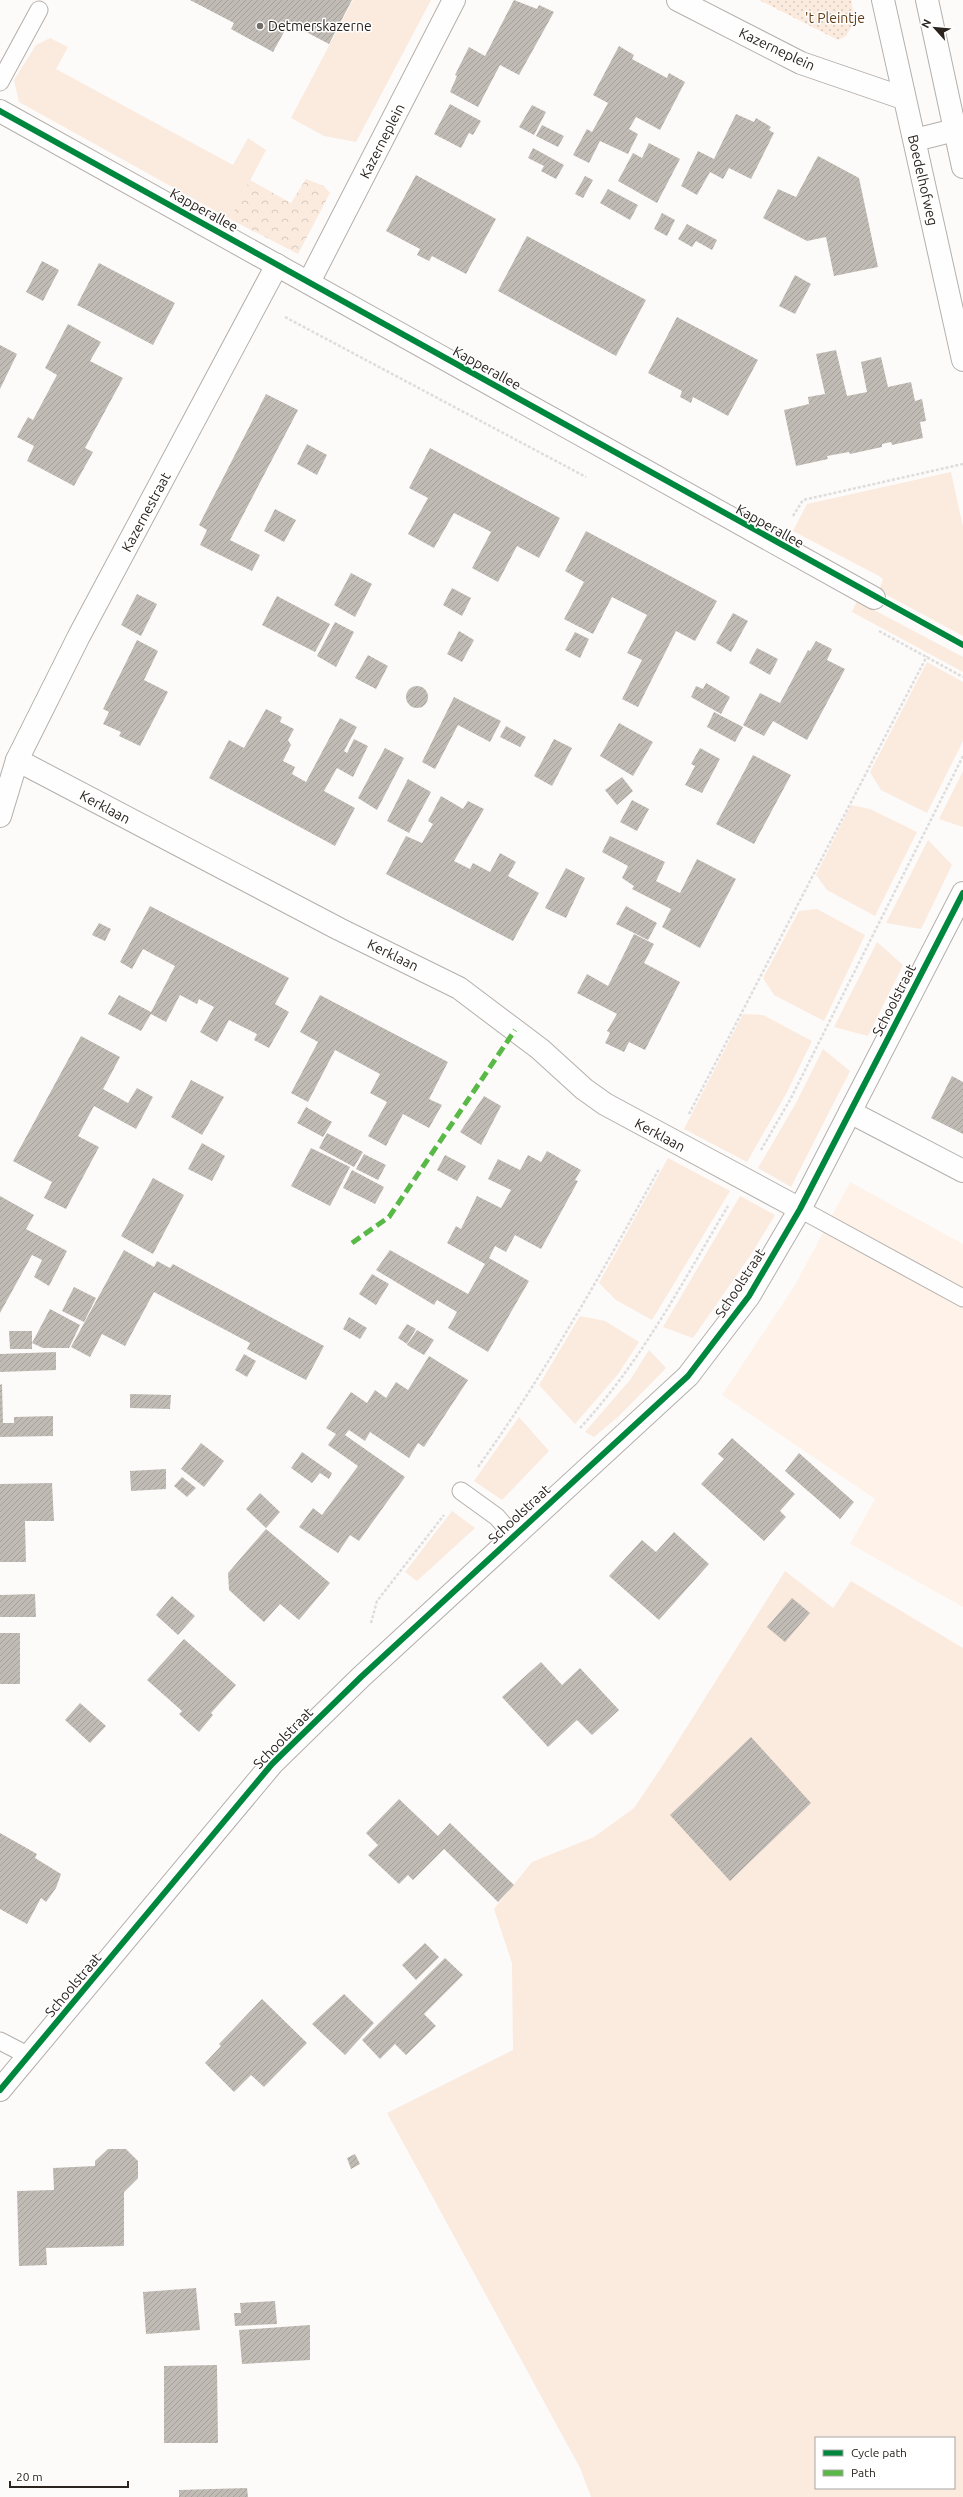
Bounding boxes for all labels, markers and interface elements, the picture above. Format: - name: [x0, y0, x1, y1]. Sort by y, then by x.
- north arrow: [915, 8, 955, 48]
- park label: 't Pleintje: [805, 10, 865, 26]
- text: N: [919, 17, 933, 30]
- place label: Detmerskazerne: [268, 18, 372, 34]
- marker: Detmerskazerne: [255, 21, 265, 31]
- street label: Kazerneplein: [737, 24, 817, 74]
- street label: Kazerneplein: [356, 101, 408, 181]
- street label: Boedelhofweg: [905, 133, 941, 227]
- street label: Kapperallee: [167, 185, 241, 235]
- street label: Kapperallee: [450, 343, 524, 393]
- street label: Kazernestraat: [118, 469, 174, 554]
- street label: Kapperallee: [733, 501, 807, 551]
- street label: Kerklaan: [77, 787, 133, 827]
- street label: Kerklaan: [365, 936, 421, 974]
- street label: Schoolstraat: [869, 961, 919, 1039]
- street label: Kerklaan: [632, 1115, 688, 1155]
- street label: Schoolstraat: [712, 1245, 768, 1320]
- street label: Schoolstraat: [485, 1481, 554, 1547]
- street label: Schoolstraat: [250, 1704, 316, 1772]
- street label: Schoolstraat: [42, 1949, 105, 2020]
- legend: [815, 2437, 955, 2489]
- text: Cycle path: [851, 2446, 907, 2459]
- scale bar: [10, 2463, 128, 2489]
- text: Path: [851, 2466, 876, 2479]
- text: 20 m: [16, 2470, 43, 2483]

